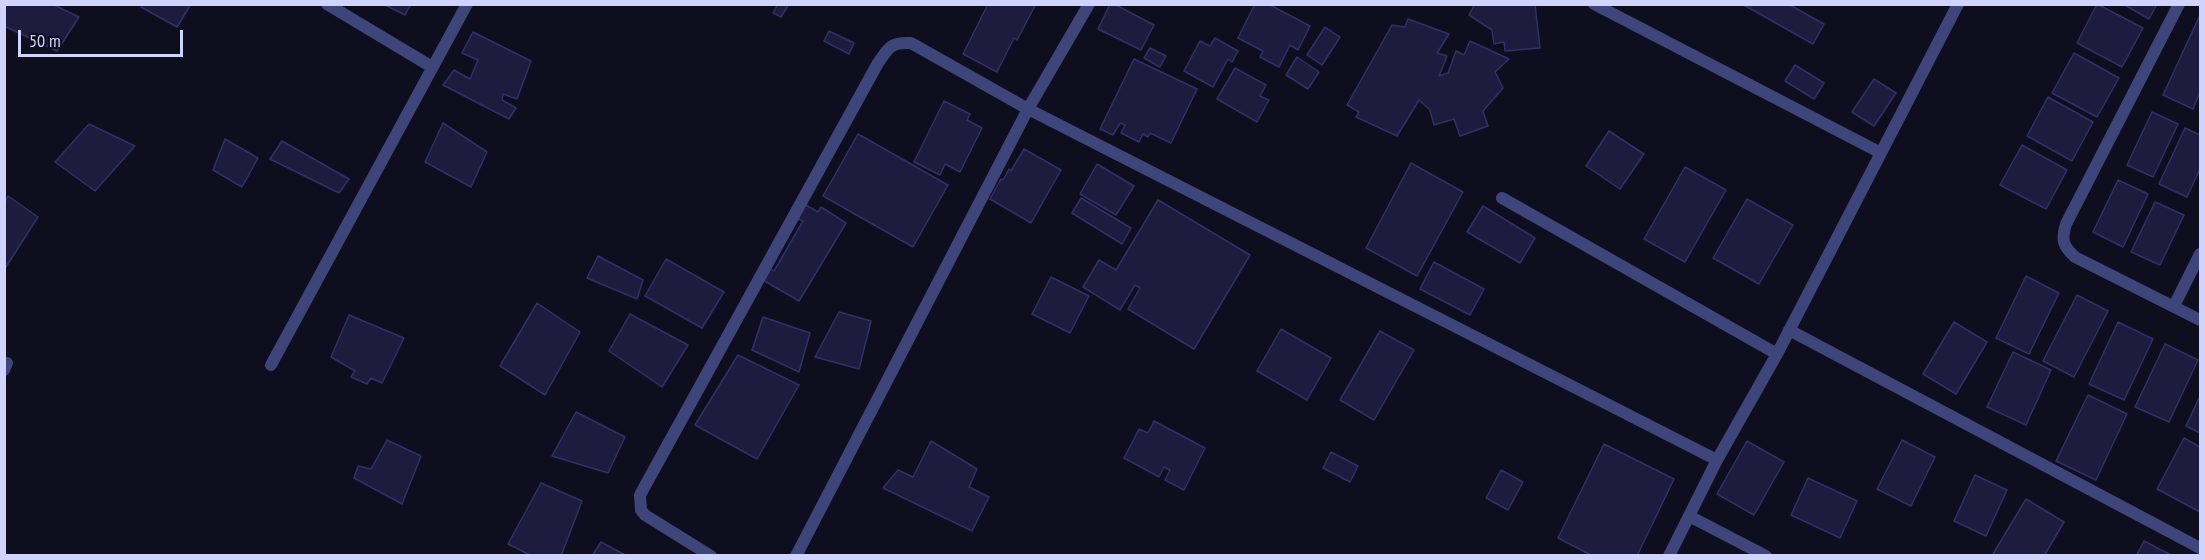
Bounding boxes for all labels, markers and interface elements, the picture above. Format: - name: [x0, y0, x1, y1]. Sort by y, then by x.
- scale bar: [21, 18, 186, 56]
- text: 50 m: [29, 29, 61, 52]

